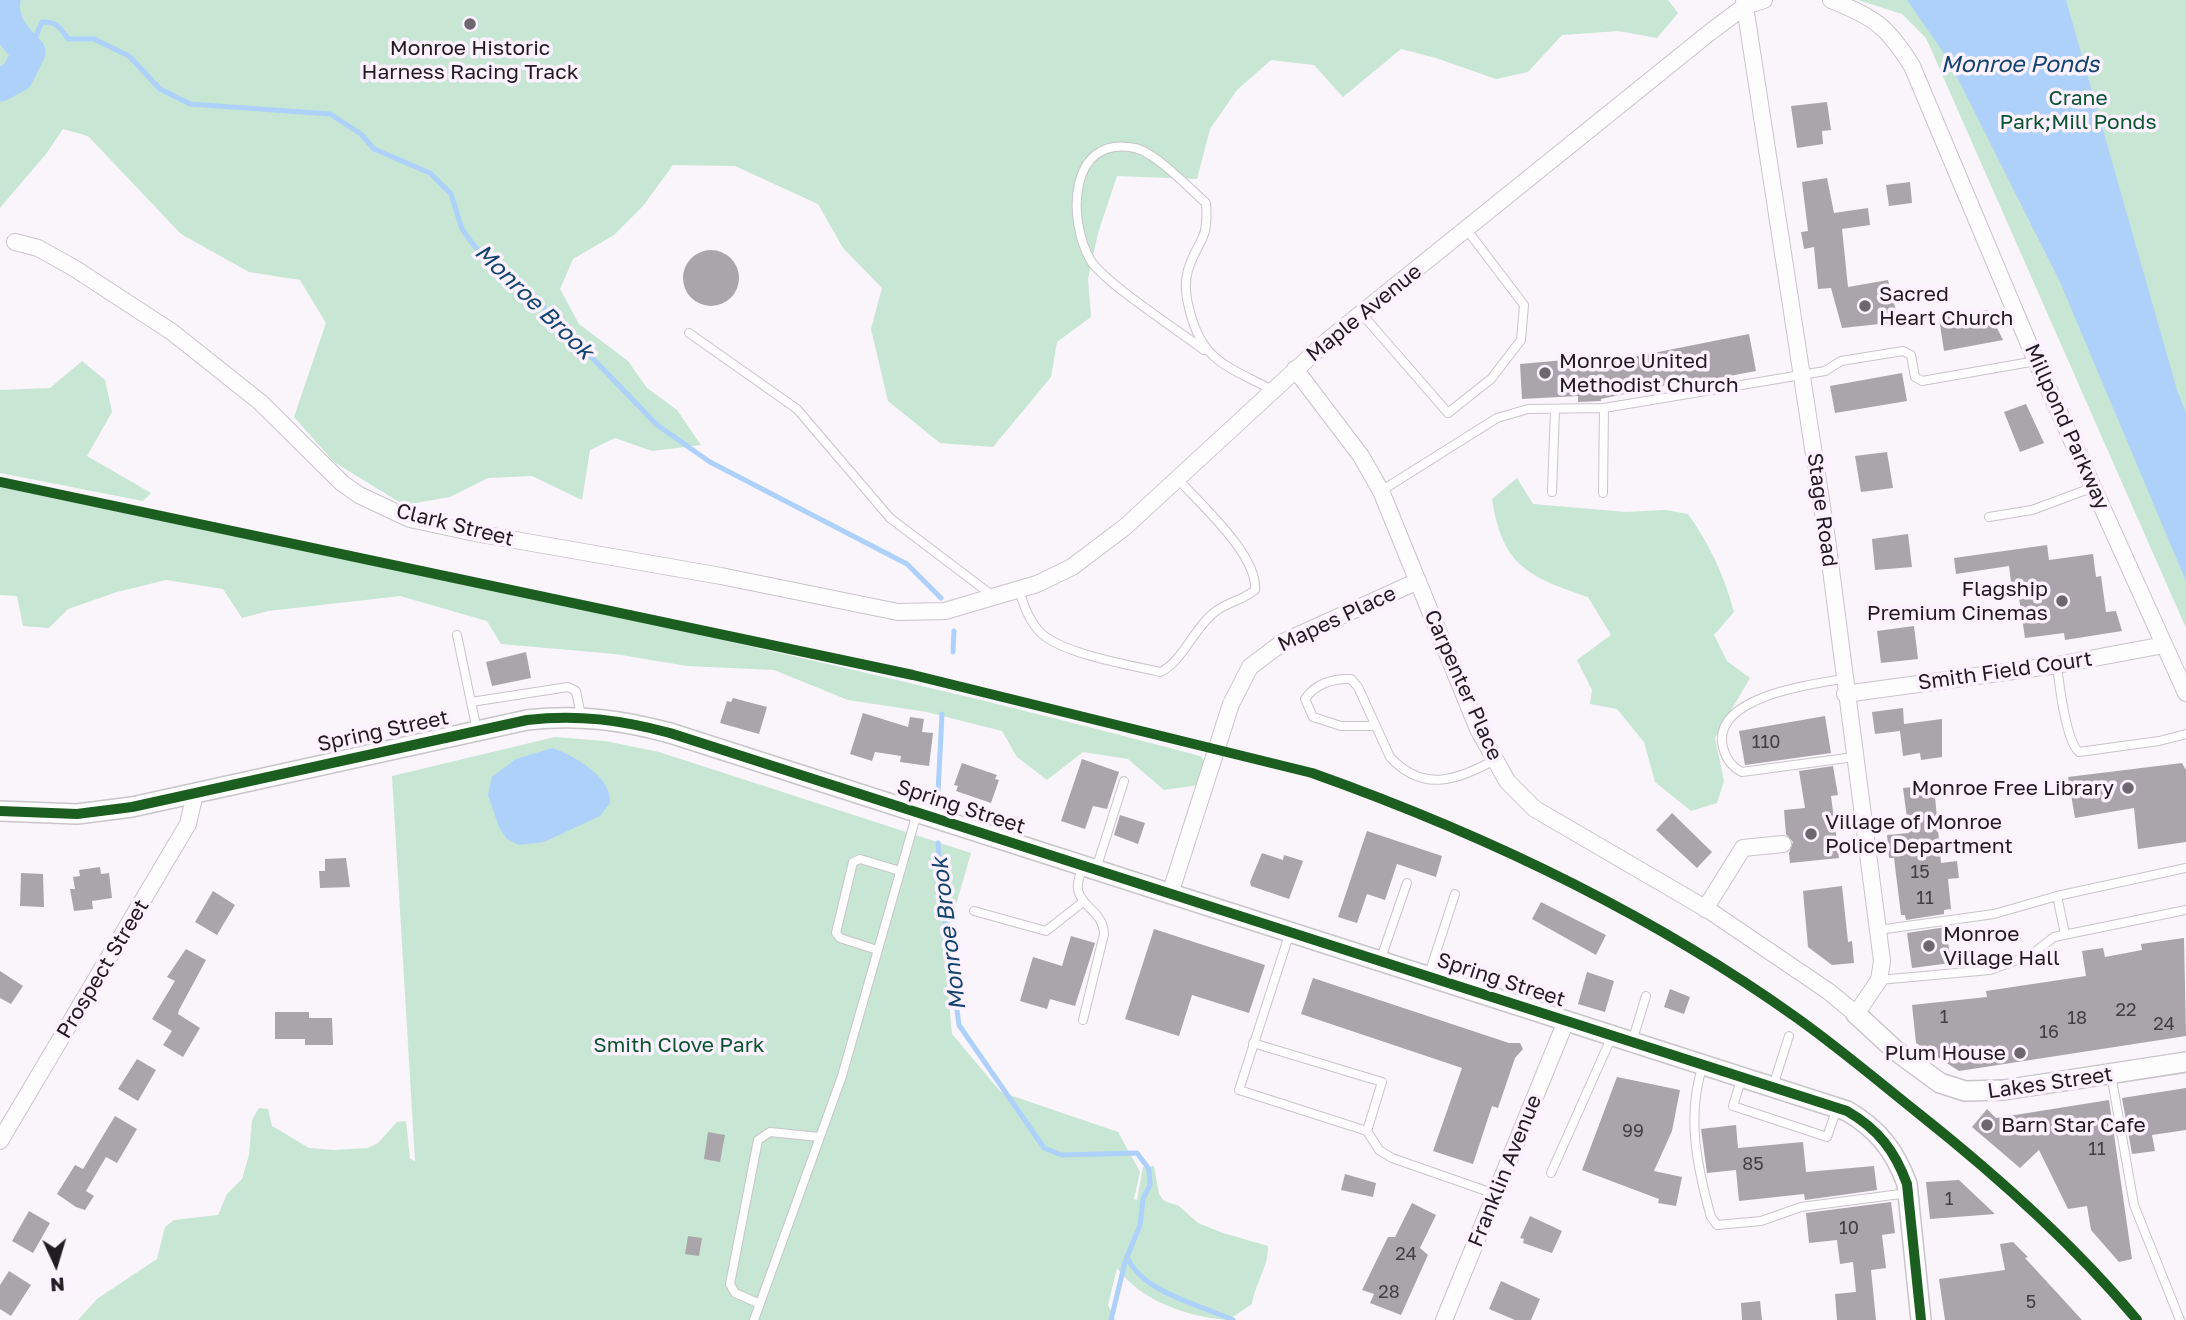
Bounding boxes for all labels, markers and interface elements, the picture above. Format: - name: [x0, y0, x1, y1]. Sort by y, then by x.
- marker: Monroe Historic Harness Racing Track: [462, 16, 478, 32]
- place label: Monroe Historic Harness Racing Track: [362, 35, 578, 85]
- water label: Monroe Ponds: [1941, 51, 2099, 79]
- park label: Crane Park;Mill Ponds: [1999, 85, 2157, 135]
- water label: Monroe Brook: [469, 239, 599, 365]
- street label: Maple Avenue: [1301, 259, 1427, 367]
- place label: Sacred Heart Church: [1879, 281, 2014, 331]
- marker: Sacred Heart Church: [1857, 298, 1873, 314]
- street label: Millpond Parkway: [2019, 340, 2115, 514]
- place label: Monroe United Methodist Church: [1559, 348, 1739, 398]
- marker: Monroe United Methodist Church: [1537, 365, 1553, 381]
- street label: Stage Road: [1802, 451, 1842, 569]
- street label: Clark Street: [394, 498, 516, 552]
- place label: Flagship Premium Cinemas: [1867, 576, 2048, 626]
- street label: Mapes Place: [1274, 581, 1400, 657]
- marker: Flagship Premium Cinemas: [2054, 593, 2070, 609]
- street label: Carpenter Place: [1419, 606, 1507, 764]
- street label: Smith Field Court: [1916, 646, 2094, 696]
- street label: Spring Street: [315, 705, 451, 757]
- house number: 110: [1752, 731, 1780, 753]
- street label: Spring Street: [894, 774, 1028, 840]
- place label: Monroe Free Library: [1911, 775, 2114, 801]
- marker: Monroe Free Library: [2120, 780, 2136, 796]
- place label: Village of Monroe Police Department: [1825, 809, 2013, 859]
- marker: Village of Monroe Police Department: [1803, 826, 1819, 842]
- water label: Monroe Brook: [926, 856, 972, 1012]
- house number: 15: [1910, 861, 1930, 883]
- house number: 11: [1916, 887, 1934, 909]
- street label: Prospect Street: [52, 895, 154, 1043]
- place label: Monroe Village Hall: [1943, 921, 2060, 971]
- marker: Monroe Village Hall: [1921, 938, 1937, 954]
- street label: Spring Street: [1434, 947, 1568, 1013]
- house number: 22: [2116, 999, 2136, 1021]
- house number: 1: [1940, 1006, 1948, 1028]
- house number: 18: [2067, 1007, 2087, 1029]
- house number: 24: [2153, 1013, 2175, 1035]
- house number: 16: [2039, 1021, 2059, 1043]
- park label: Smith Clove Park: [593, 1032, 765, 1058]
- place label: Plum House: [1884, 1040, 2006, 1066]
- marker: Plum House: [2012, 1045, 2028, 1061]
- street label: Lakes Street: [1986, 1062, 2114, 1104]
- street label: Franklin Avenue: [1463, 1091, 1547, 1251]
- place label: Barn Star Cafe: [2001, 1112, 2146, 1138]
- marker: Barn Star Cafe: [1979, 1117, 1995, 1133]
- house number: 99: [1622, 1120, 1644, 1142]
- house number: 11: [2088, 1138, 2106, 1160]
- house number: 85: [1742, 1153, 1764, 1175]
- house number: 1: [1945, 1188, 1953, 1210]
- house number: 10: [1839, 1217, 1859, 1239]
- north arrow: [21, 1229, 91, 1299]
- house number: 24: [1395, 1243, 1417, 1265]
- text: N: [49, 1273, 66, 1297]
- house number: 28: [1378, 1281, 1400, 1303]
- house number: 5: [2026, 1291, 2036, 1313]

